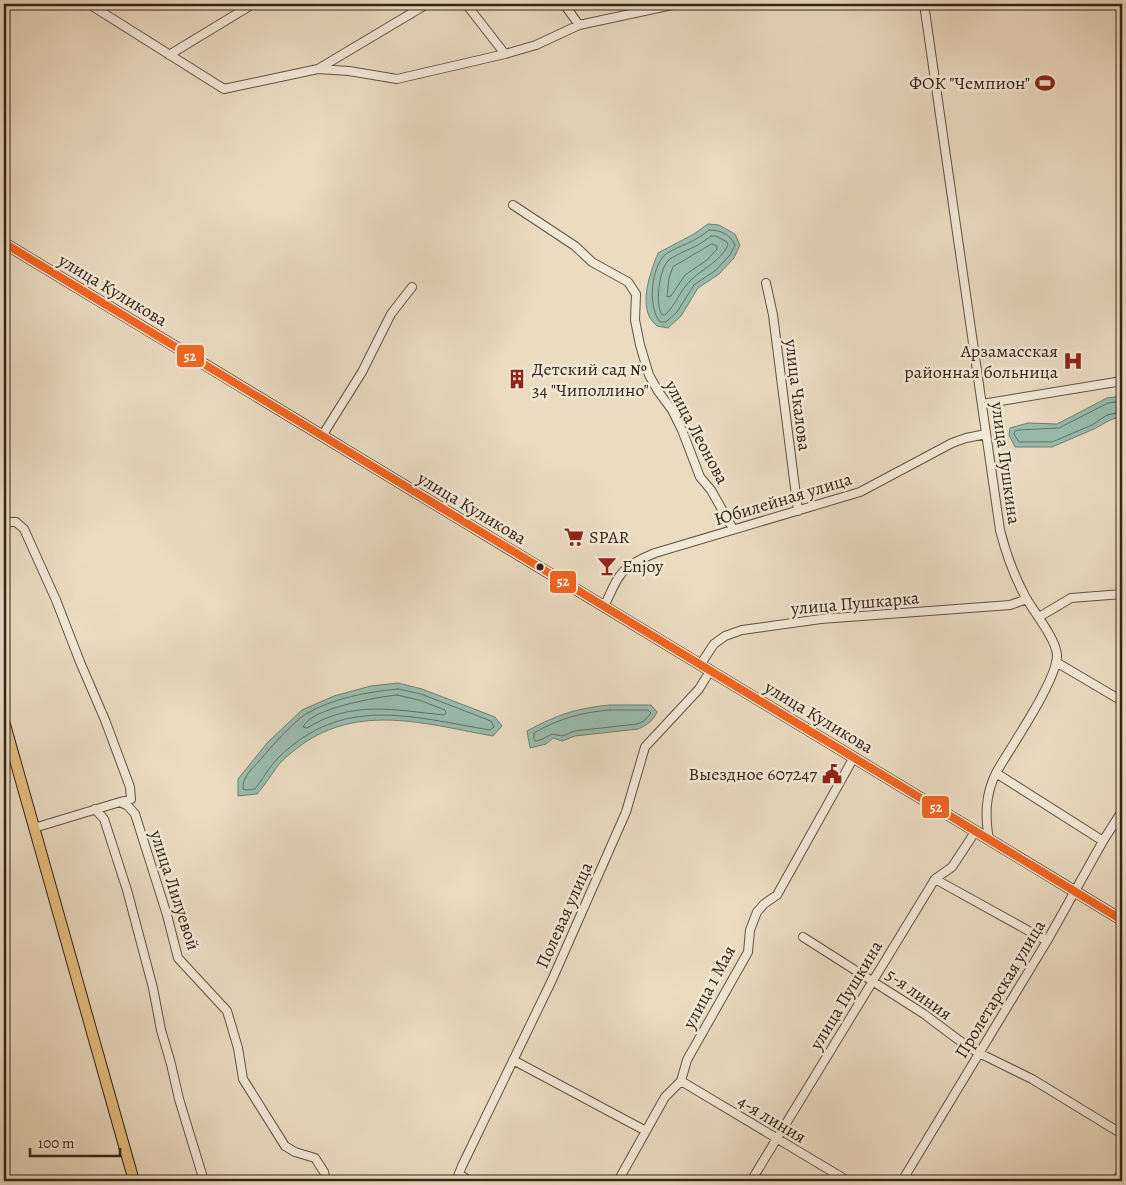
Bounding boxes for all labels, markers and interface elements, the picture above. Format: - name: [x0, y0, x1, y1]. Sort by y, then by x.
- place label: ФОК "Чемпион": [909, 71, 1030, 95]
- sports icon: ФОК "Чемпион": [1034, 72, 1056, 94]
- street label: улица Куликова: [53, 248, 173, 332]
- street label: улица Чкалова: [779, 337, 817, 453]
- place label: Арзамасская районная больница: [904, 339, 1059, 384]
- line badge: 52: [176, 344, 205, 368]
- text: 52: [184, 347, 197, 366]
- hospital icon: Арзамасская районная больница: [1062, 350, 1084, 372]
- place label: Детский сад № 34 "Чиполлино": [532, 357, 649, 402]
- building icon: Детский сад № 34 "Чиполлино": [506, 368, 528, 390]
- street label: улица Леонова: [659, 375, 735, 489]
- street label: улица Пушкина: [985, 399, 1027, 526]
- street label: улица Куликова: [412, 466, 532, 550]
- street label: Юбилейная улица: [711, 466, 855, 531]
- place label: SPAR: [589, 525, 630, 549]
- supermarket icon: SPAR: [563, 526, 585, 548]
- place label: Enjoy: [622, 554, 664, 578]
- bar icon: Enjoy: [596, 555, 618, 577]
- unlabelled marker: [535, 562, 545, 572]
- line badge: 52: [549, 570, 577, 594]
- text: 52: [557, 572, 570, 591]
- street label: улица Пушкарка: [789, 585, 921, 621]
- street label: улица Куликова: [759, 675, 879, 759]
- place label: Выездное 607247: [689, 762, 817, 786]
- public building icon: Выездное 607247: [821, 763, 843, 785]
- line badge: 52: [921, 795, 950, 819]
- text: 52: [930, 798, 943, 817]
- street label: улица Лилуевой: [144, 826, 206, 953]
- street label: Полевая улица: [530, 858, 598, 972]
- street label: Пролетарская улица: [949, 915, 1051, 1063]
- street label: улица Пушкина: [803, 935, 888, 1055]
- street label: улица 1 Мая: [677, 941, 741, 1034]
- street label: 5-я линия: [881, 962, 957, 1026]
- street label: 4-я линия: [733, 1089, 811, 1149]
- scale bar: [30, 1125, 120, 1157]
- text: 100 m: [38, 1133, 75, 1153]

